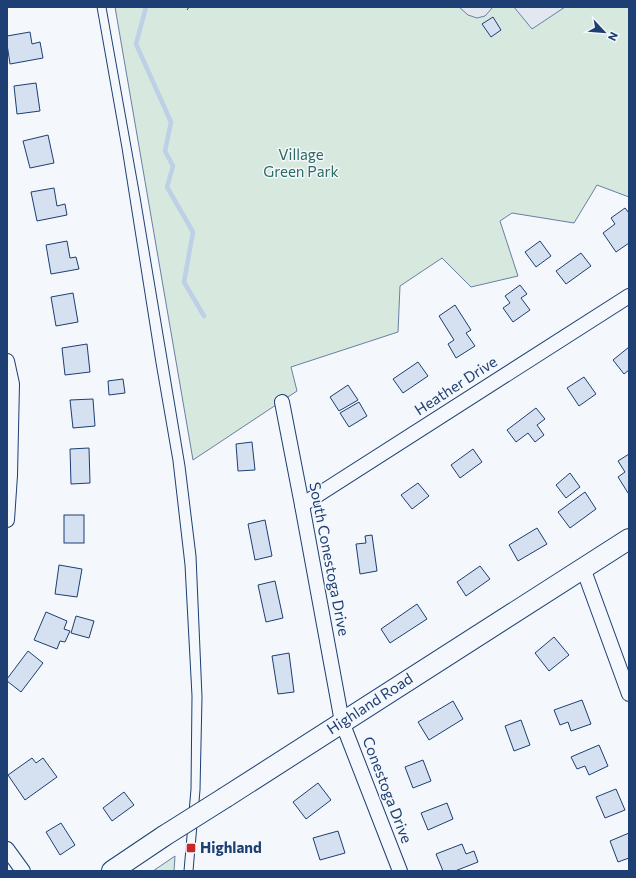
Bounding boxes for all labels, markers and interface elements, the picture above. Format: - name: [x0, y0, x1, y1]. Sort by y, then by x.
- north arrow: [584, 12, 624, 52]
- text: N: [606, 30, 621, 43]
- park label: Village Green Park: [263, 145, 339, 180]
- street label: Heather Drive: [411, 352, 500, 419]
- street label: South Conestoga Drive: [306, 480, 354, 637]
- street label: Highland Road: [323, 669, 416, 738]
- street label: Conestoga Drive: [359, 734, 417, 845]
- place label: Highland: [200, 838, 262, 856]
- marker: Highland: [185, 842, 197, 854]

